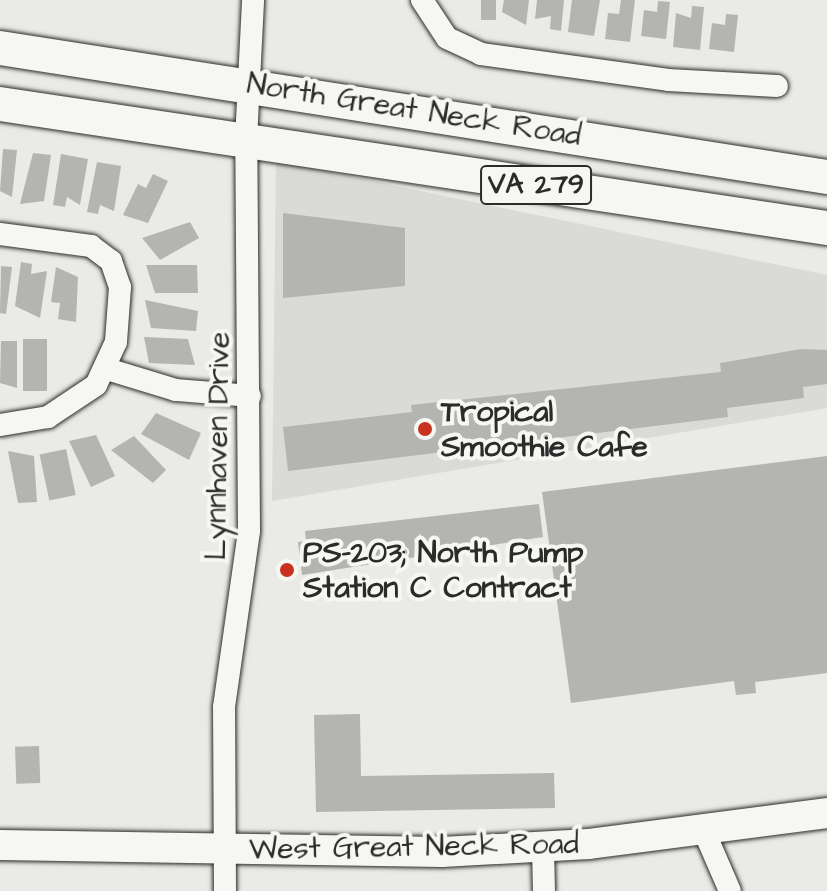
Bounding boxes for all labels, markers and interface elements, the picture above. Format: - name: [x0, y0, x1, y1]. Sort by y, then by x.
- street label: North Great Neck Road: [244, 66, 584, 154]
- road number: VA 279: [480, 161, 592, 209]
- street label: Lynnhaven Drive: [198, 331, 238, 561]
- place label: Tropical Smoothie Cafe: [441, 394, 648, 464]
- marker: Tropical Smoothie Cafe: [416, 420, 434, 438]
- place label: PS-203; North Pump Station C Contract: [303, 535, 583, 606]
- marker: PS-203; North Pump Station C Contract: [278, 561, 296, 579]
- street label: West Great Neck Road: [249, 826, 579, 868]

